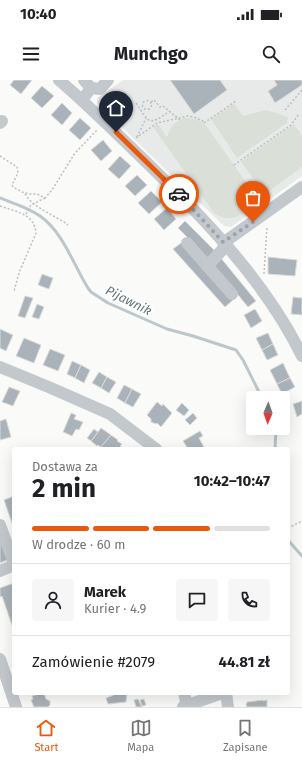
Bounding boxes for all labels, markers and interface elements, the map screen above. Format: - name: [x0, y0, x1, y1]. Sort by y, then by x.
- text: 10:40: [20, 5, 57, 23]
- icon: menu: [20, 43, 42, 65]
- text: Munchgo: [114, 43, 188, 65]
- icon: search: [260, 43, 282, 65]
- pin: [99, 91, 133, 132]
- icon: home: [105, 97, 127, 119]
- courier: [159, 174, 199, 214]
- pin: [236, 181, 270, 222]
- icon: car: [168, 183, 190, 205]
- icon: bag: [242, 187, 264, 209]
- water label: Pijawnik: [103, 282, 154, 318]
- north arrow: [246, 391, 290, 435]
- map controls: [246, 391, 290, 435]
- text: Dostawa za: [32, 459, 98, 474]
- text: 10:42–10:47: [194, 472, 270, 490]
- text: 2 min: [32, 473, 96, 504]
- text: W drodze · 60 m: [32, 537, 125, 552]
- button: person: [32, 579, 74, 621]
- button: chat: [176, 579, 218, 621]
- button: phone: [228, 579, 270, 621]
- text: Marek: [84, 583, 126, 601]
- text: Kurier · 4.9: [84, 601, 146, 616]
- text: Zamówienie #2079: [32, 653, 155, 671]
- text: 44.81 zł: [219, 653, 270, 671]
- tab: Start: [34, 717, 58, 754]
- tab: Mapa: [127, 717, 154, 754]
- tab: Zapisane: [223, 717, 268, 754]

